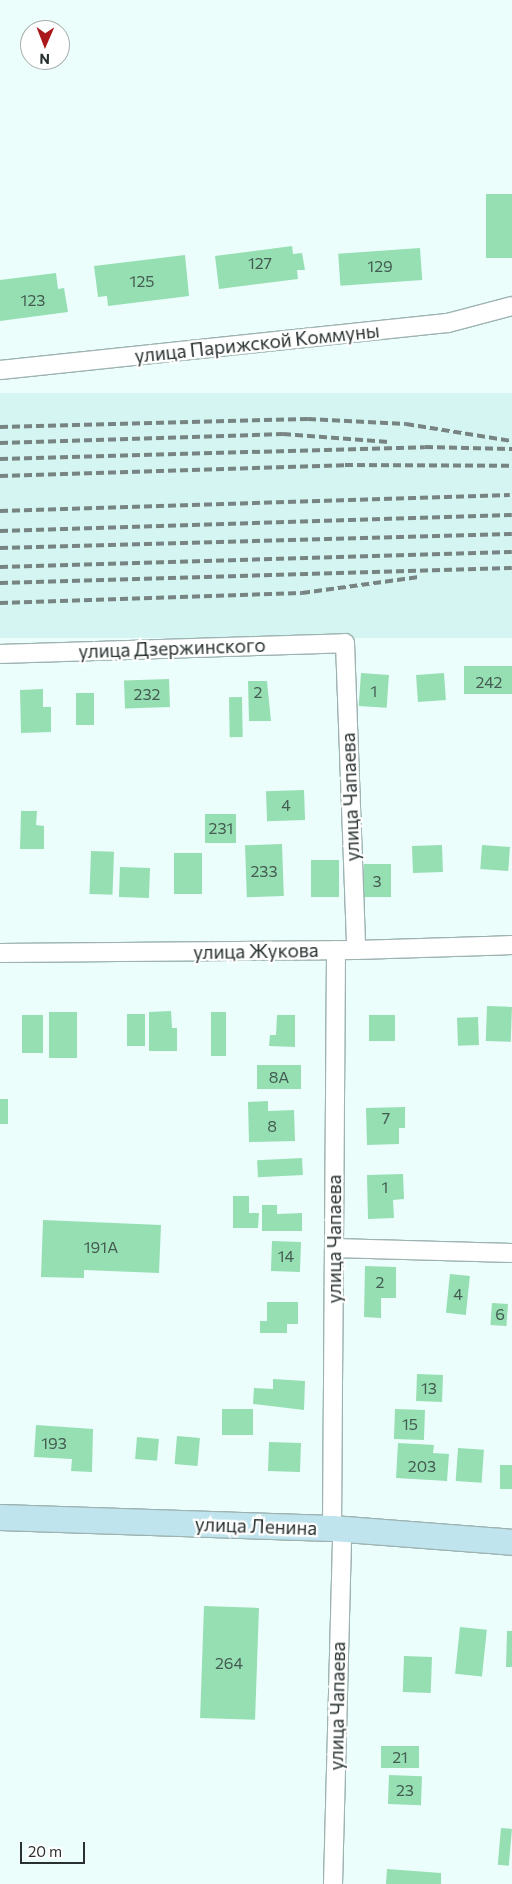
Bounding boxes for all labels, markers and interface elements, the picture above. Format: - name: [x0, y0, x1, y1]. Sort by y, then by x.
- north arrow: [20, 20, 70, 70]
- text: N: [39, 51, 50, 68]
- house number: 127: [248, 253, 272, 273]
- house number: 129: [367, 256, 393, 276]
- house number: 125: [130, 271, 154, 291]
- house number: 123: [21, 290, 45, 310]
- street label: улица Парижской Коммуны: [133, 319, 381, 367]
- street label: улица Дзержинского: [78, 633, 266, 663]
- house number: 242: [476, 672, 502, 692]
- house number: 1: [371, 681, 377, 701]
- house number: 2: [254, 682, 262, 702]
- house number: 232: [134, 684, 160, 704]
- street label: улица Чапаева: [336, 732, 364, 862]
- house number: 4: [281, 795, 291, 815]
- house number: 231: [209, 818, 233, 838]
- house number: 233: [250, 861, 278, 881]
- house number: 3: [372, 871, 382, 891]
- street label: улица Жукова: [193, 939, 319, 963]
- house number: 8А: [269, 1067, 289, 1087]
- house number: 7: [382, 1108, 390, 1128]
- house number: 8: [267, 1116, 277, 1136]
- street label: улица Чапаева: [323, 1175, 345, 1303]
- house number: 1: [382, 1177, 388, 1197]
- house number: 191А: [84, 1237, 118, 1257]
- house number: 14: [278, 1246, 294, 1266]
- house number: 2: [376, 1272, 384, 1292]
- house number: 4: [453, 1284, 463, 1304]
- house number: 6: [495, 1304, 505, 1324]
- house number: 13: [421, 1378, 437, 1398]
- house number: 15: [402, 1414, 418, 1434]
- house number: 193: [41, 1433, 67, 1453]
- house number: 203: [408, 1456, 436, 1476]
- street label: улица Ленина: [194, 1512, 318, 1540]
- street label: улица Чапаева: [324, 1641, 350, 1771]
- house number: 264: [215, 1653, 243, 1673]
- house number: 21: [392, 1747, 408, 1767]
- house number: 23: [396, 1780, 414, 1800]
- scale bar: [22, 1832, 88, 1864]
- text: 20 m: [28, 1842, 62, 1860]

